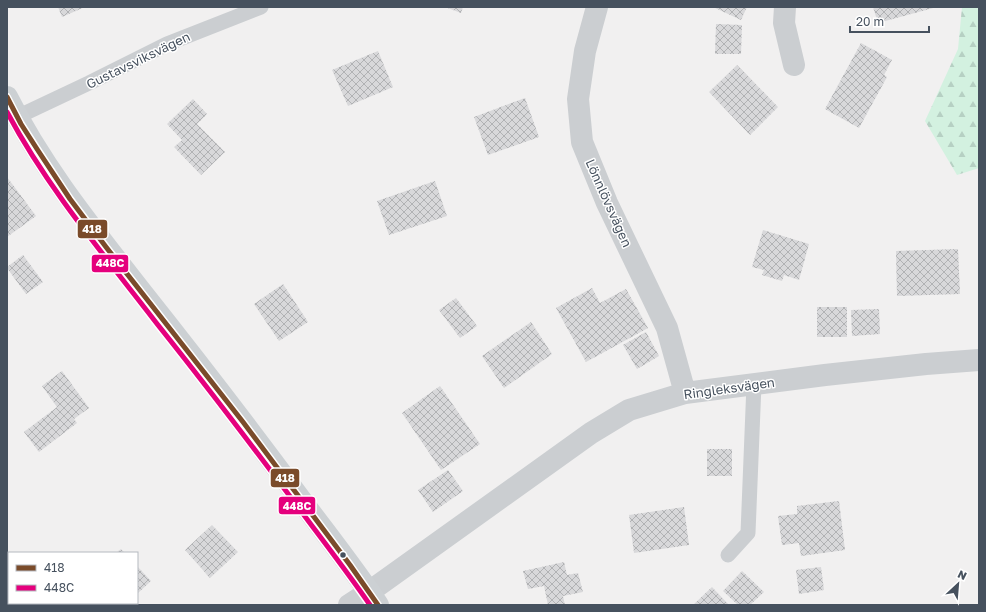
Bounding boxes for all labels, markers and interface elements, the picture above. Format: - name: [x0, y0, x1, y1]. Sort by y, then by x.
- scale bar: [850, 8, 929, 34]
- text: 20 m: [856, 14, 884, 29]
- street label: Gustavsviksvägen: [84, 28, 192, 92]
- street label: Lönnlövsvägen: [582, 156, 636, 250]
- line badge: 418: [77, 219, 108, 239]
- text: 418: [82, 222, 102, 235]
- line badge: 448C: [91, 254, 129, 273]
- text: 448C: [96, 256, 124, 269]
- street label: Ringleksvägen: [682, 374, 776, 402]
- line badge: 418: [270, 468, 300, 488]
- text: 418: [275, 471, 295, 484]
- line badge: 448C: [278, 496, 316, 515]
- text: 448C: [283, 499, 311, 512]
- unlabelled marker: [338, 550, 348, 560]
- legend: [8, 552, 138, 604]
- text: 418: [44, 560, 64, 575]
- north arrow: [938, 564, 978, 604]
- text: N: [956, 567, 969, 582]
- text: 448C: [44, 580, 74, 595]

